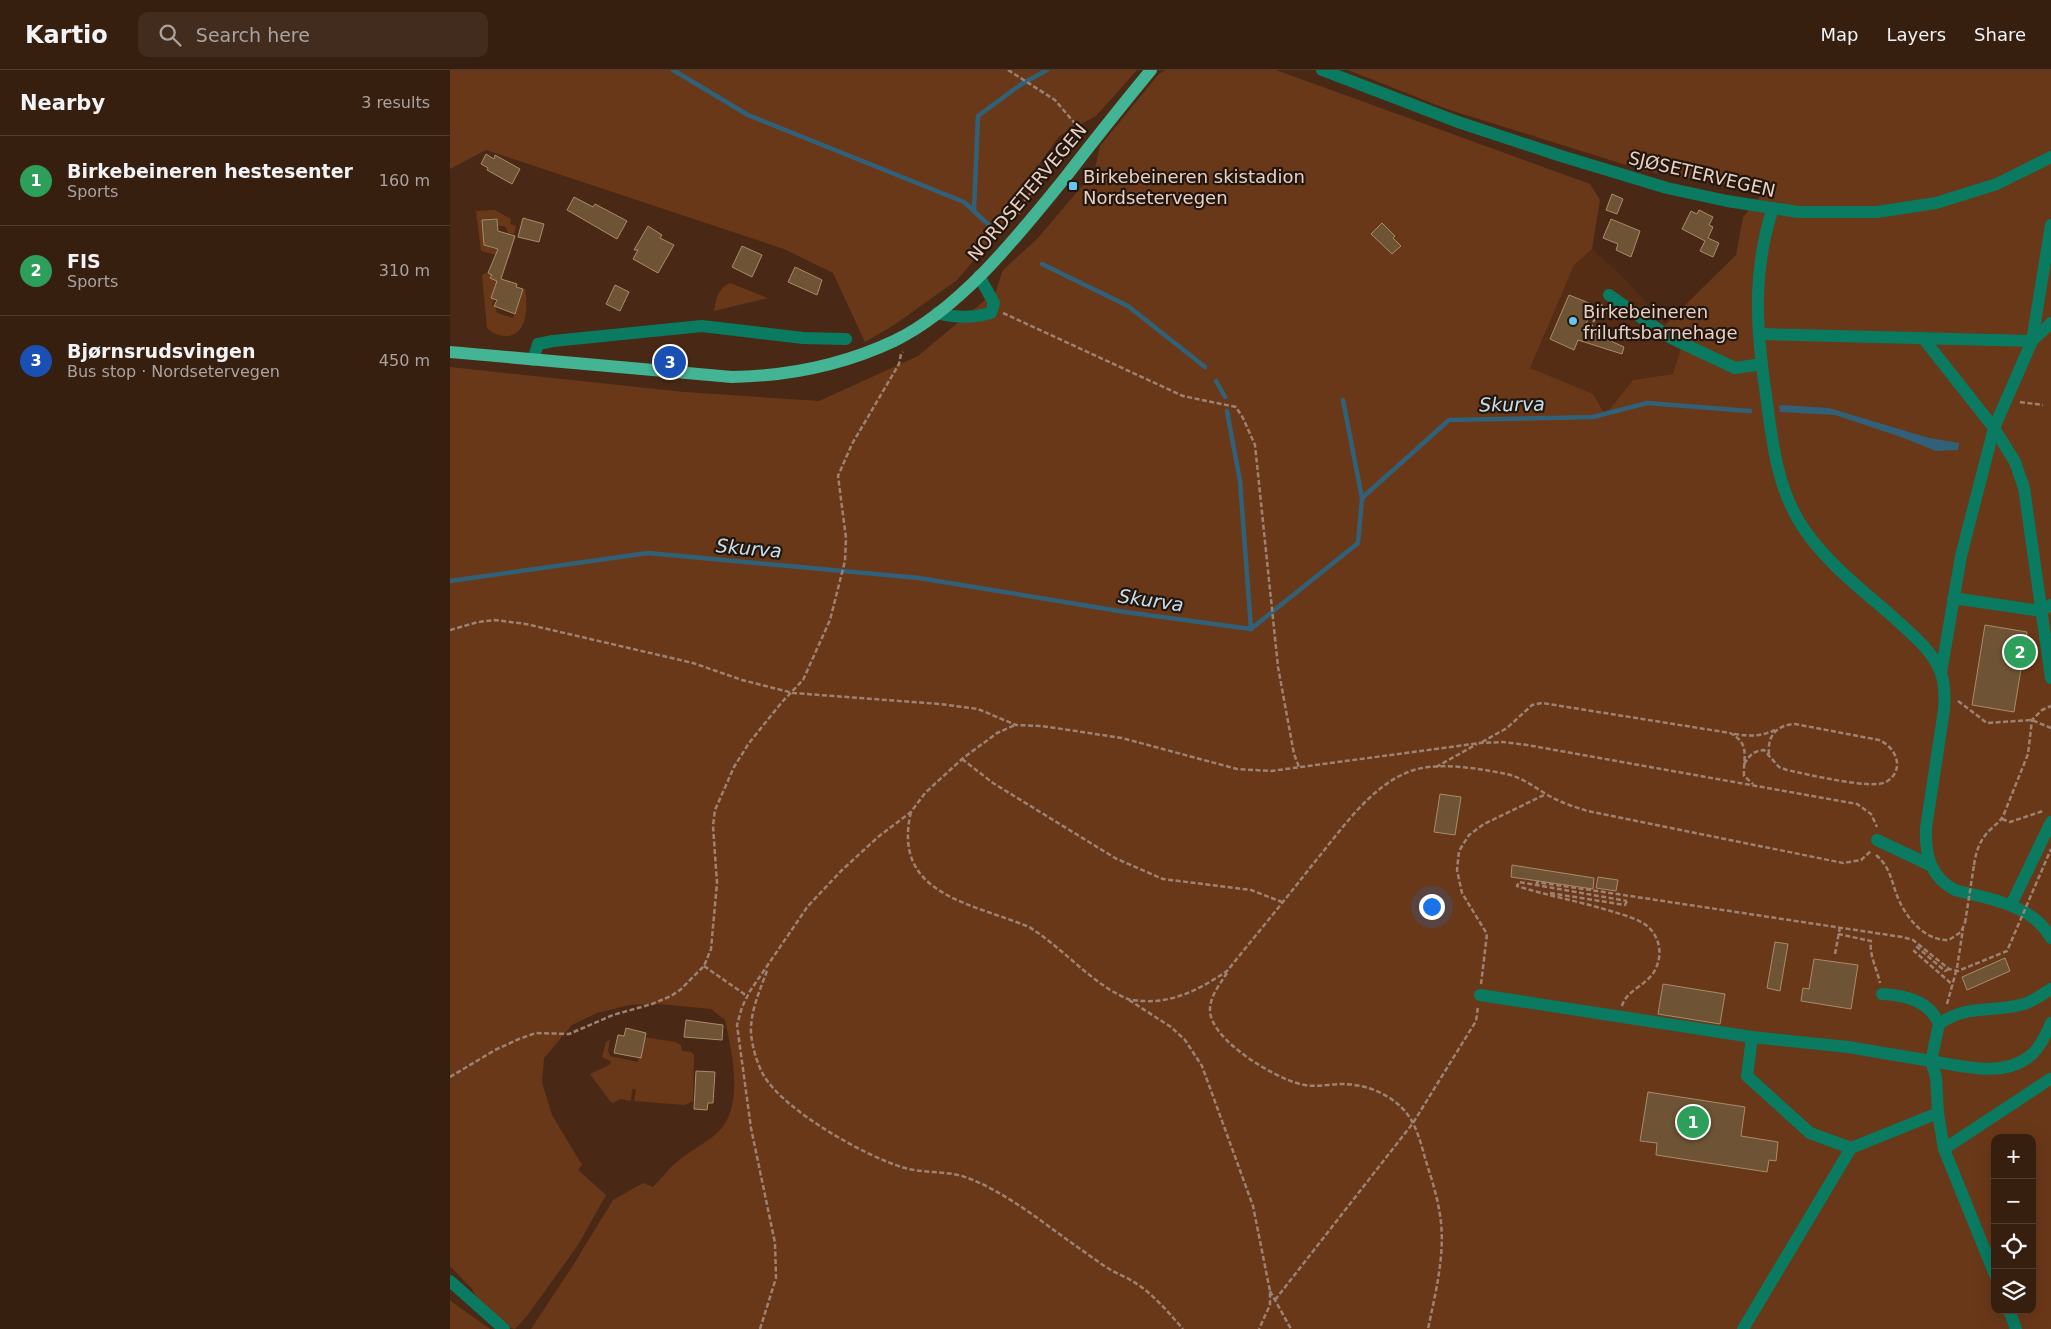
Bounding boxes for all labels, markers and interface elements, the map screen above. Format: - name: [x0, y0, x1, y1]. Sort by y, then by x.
- search box: [138, 12, 488, 57]
- text: Kartio: [25, 21, 108, 49]
- icon: search: [156, 21, 184, 49]
- text: Search here: [196, 24, 310, 46]
- text: Map: [1820, 24, 1858, 45]
- text: Layers: [1886, 24, 1946, 45]
- text: Share: [1974, 24, 2026, 45]
- text: Nearby: [20, 91, 105, 115]
- text: 3 results: [361, 93, 430, 112]
- street label: NORDSETERVEGEN: [963, 119, 1091, 265]
- street label: SJØSETERVEGEN: [1627, 147, 1777, 201]
- text: Birkebeineren hestesenter: [67, 160, 353, 182]
- place label: Birkebeineren skistadion Nordsetervegen: [1083, 166, 1305, 208]
- text: 1: [30, 171, 42, 190]
- text: 160 m: [379, 171, 430, 190]
- marker: Birkebeineren skistadion Nordsetervegen: [1067, 180, 1079, 192]
- text: Sports: [67, 182, 118, 201]
- text: FIS: [67, 250, 101, 272]
- text: 2: [30, 261, 42, 280]
- text: 310 m: [379, 261, 430, 280]
- text: Sports: [67, 272, 118, 291]
- place label: Birkebeineren friluftsbarnehage: [1583, 301, 1738, 343]
- marker: Birkebeineren friluftsbarnehage: [1567, 315, 1579, 327]
- text: Bjørnsrudsvingen: [67, 340, 256, 362]
- pin: 3: [654, 343, 686, 381]
- text: 3: [30, 351, 42, 370]
- text: 450 m: [379, 351, 430, 370]
- text: Bus stop · Nordsetervegen: [67, 362, 280, 381]
- water label: Skurva: [1479, 392, 1545, 416]
- water label: Skurva: [715, 534, 783, 562]
- water label: Skurva: [1117, 585, 1185, 615]
- pin: 2: [2004, 633, 2036, 671]
- your location: [1419, 894, 1445, 920]
- pin: 1: [1677, 1103, 1709, 1141]
- map controls: [1991, 1134, 2036, 1314]
- button: +: [1991, 1134, 2036, 1179]
- button: −: [1991, 1179, 2036, 1224]
- button: locate: [1991, 1224, 2036, 1269]
- button: layers: [1991, 1269, 2036, 1314]

